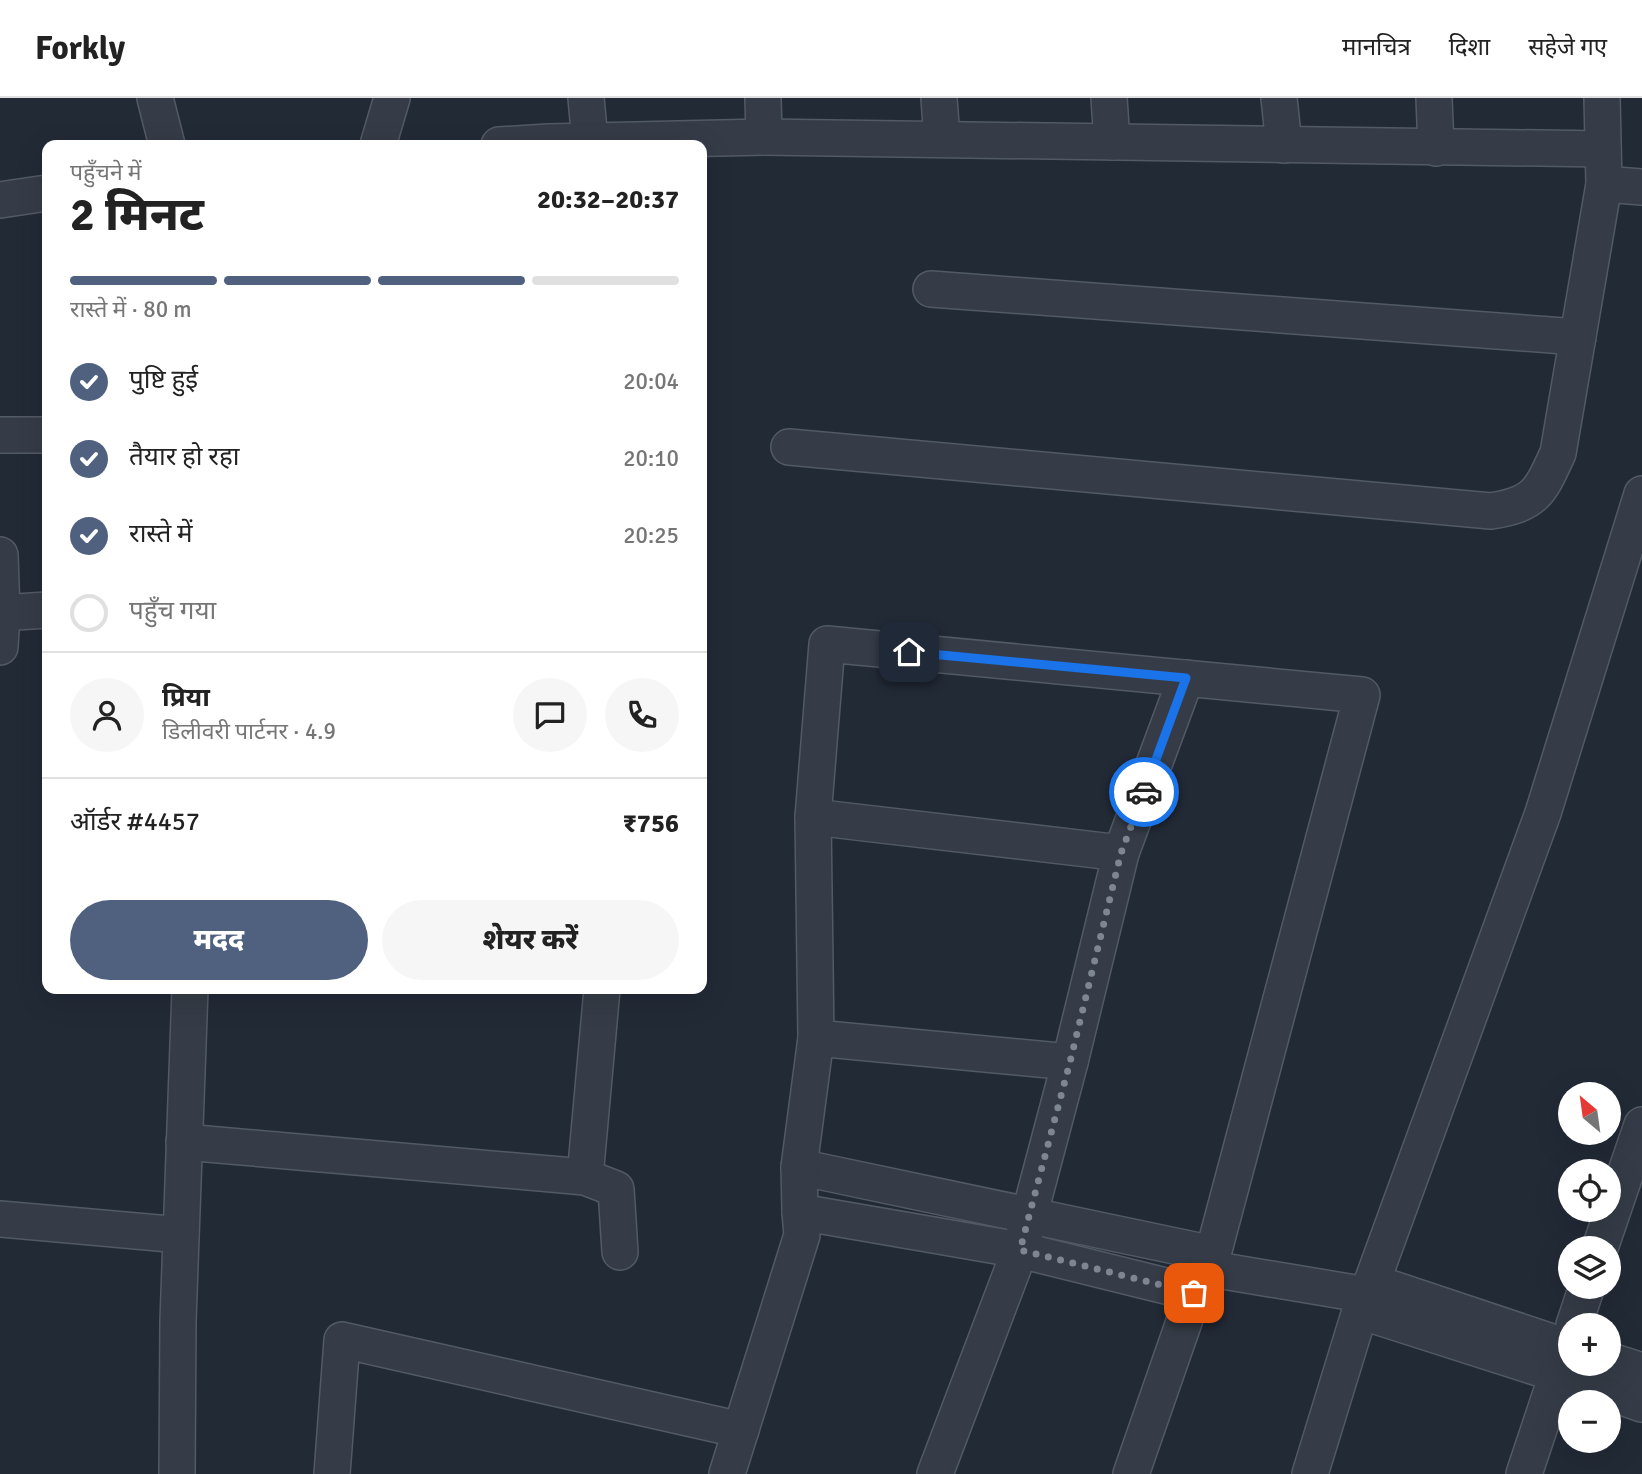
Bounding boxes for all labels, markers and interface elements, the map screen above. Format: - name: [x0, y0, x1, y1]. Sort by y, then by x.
- text: Forkly: [35, 28, 125, 69]
- text: मानचित्र: [1342, 32, 1411, 62]
- text: दिशा: [1449, 32, 1490, 62]
- text: सहेजे गए: [1528, 32, 1607, 62]
- text: पहुँचने में: [70, 158, 141, 187]
- text: 20:32–20:37: [537, 184, 679, 216]
- text: 2 मिनट: [70, 187, 204, 243]
- text: रास्ते में · 80 m: [70, 295, 192, 324]
- icon: check: [70, 363, 108, 401]
- text: पुष्टि हुई: [129, 364, 198, 396]
- text: 20:04: [623, 367, 679, 396]
- icon: check: [70, 440, 108, 478]
- text: तैयार हो रहा: [129, 441, 239, 473]
- text: 20:10: [623, 444, 679, 473]
- icon: check: [70, 517, 108, 555]
- text: रास्ते में: [129, 518, 193, 550]
- text: 20:25: [623, 521, 679, 550]
- text: पहुँच गया: [129, 595, 216, 627]
- pin: [879, 622, 939, 682]
- icon: home: [890, 633, 928, 671]
- button: person: [70, 678, 144, 752]
- button: chat: [513, 678, 587, 752]
- button: phone: [605, 678, 679, 752]
- text: प्रिया: [162, 682, 210, 714]
- text: डिलीवरी पार्टनर · 4.9: [162, 717, 336, 746]
- courier: [1109, 757, 1179, 827]
- icon: car: [1125, 773, 1163, 811]
- text: ऑर्डर #4457: [70, 806, 200, 838]
- text: ₹756: [623, 808, 679, 840]
- button: मदद: [70, 900, 368, 980]
- button: शेयर करें: [382, 900, 679, 980]
- north arrow: [1558, 1082, 1620, 1144]
- map controls: [1558, 1082, 1621, 1453]
- button: locate: [1558, 1159, 1621, 1222]
- button: layers: [1558, 1236, 1621, 1299]
- pin: [1164, 1263, 1224, 1323]
- icon: bag: [1175, 1274, 1213, 1312]
- button: +: [1558, 1313, 1621, 1376]
- button: −: [1558, 1390, 1621, 1453]

